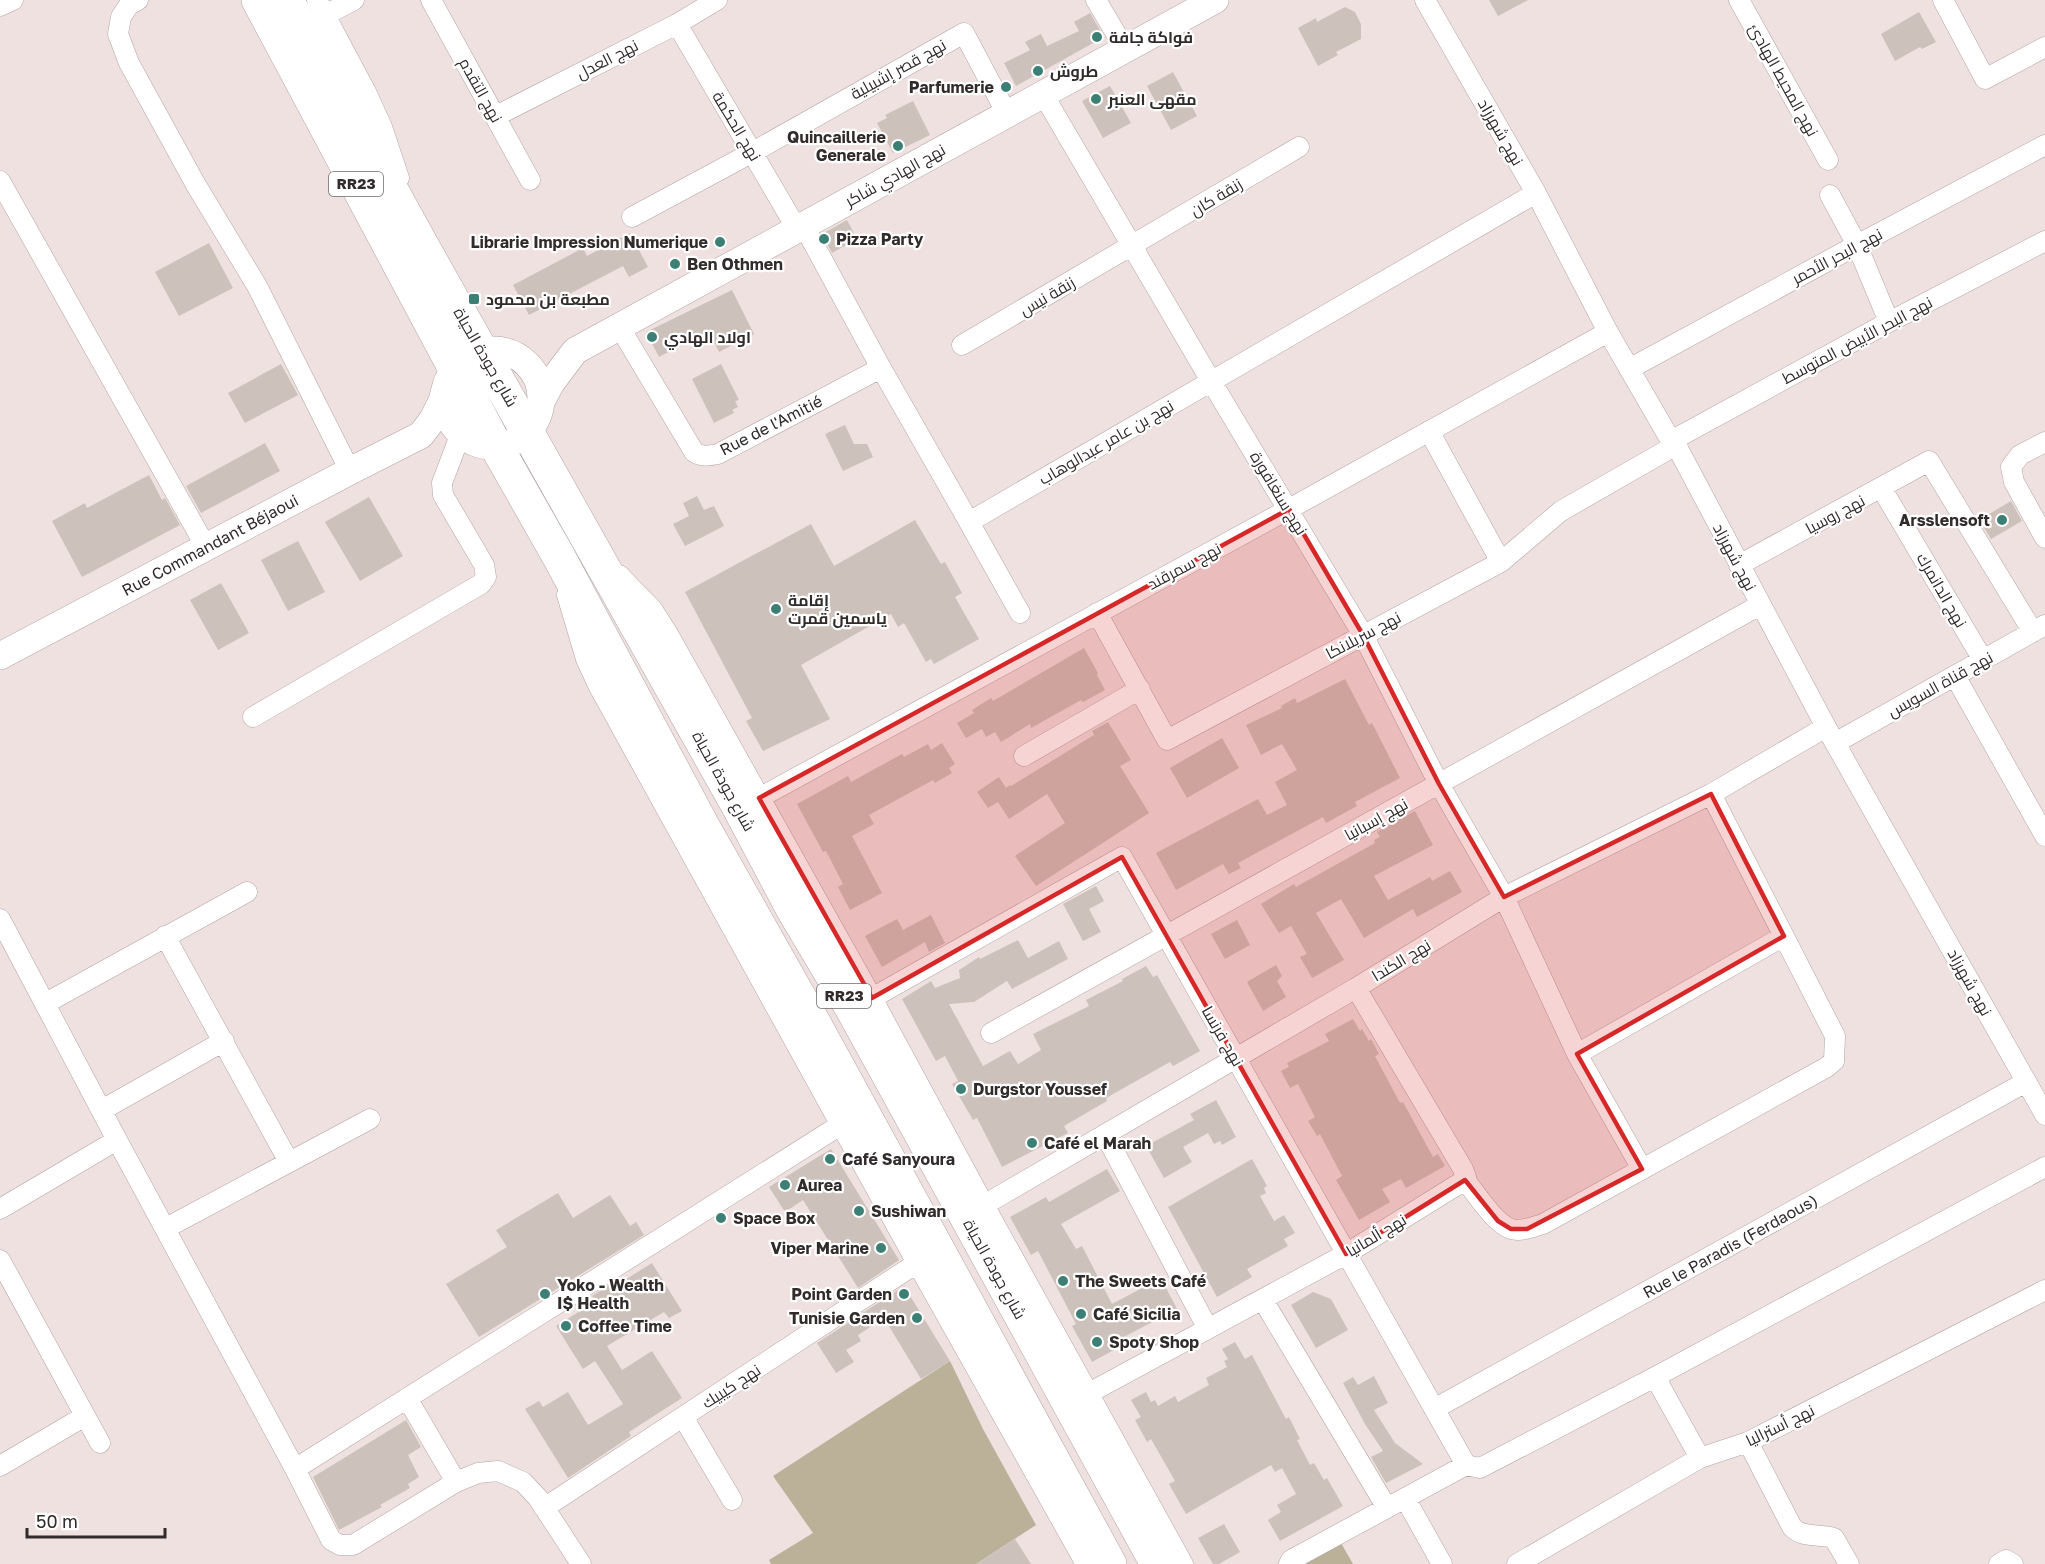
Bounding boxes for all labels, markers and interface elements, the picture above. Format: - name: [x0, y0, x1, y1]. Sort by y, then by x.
- street label: نهج المحيط الهادئ: [1743, 20, 1823, 141]
- place label: فواكة جافة: [1109, 27, 1193, 47]
- marker: فواكة جافة: [1090, 30, 1104, 44]
- street label: نهج قصر إشبيلية: [847, 34, 950, 105]
- street label: نهج العدل: [573, 35, 642, 85]
- street label: نهج التقدم: [453, 54, 507, 127]
- place label: طروش: [1050, 61, 1098, 81]
- marker: طروش: [1031, 64, 1045, 78]
- place label: Parfumerie: [909, 77, 994, 97]
- marker: Parfumerie: [999, 80, 1013, 94]
- street label: نهج الحكمة: [707, 88, 766, 166]
- place label: مقهى العنبر: [1107, 89, 1197, 109]
- marker: مقهى العنبر: [1089, 92, 1103, 106]
- street label: نهج شهرزاد: [1472, 95, 1528, 170]
- place label: Quincaillerie Generale: [787, 127, 886, 165]
- street label: نهج الهادي شاكر: [840, 139, 951, 215]
- marker: Quincaillerie Generale: [891, 139, 905, 153]
- road number: RR23: [329, 172, 383, 196]
- street label: زنقة كان: [1186, 174, 1246, 221]
- street label: نهج البحر الأحمر: [1787, 224, 1887, 290]
- place label: Pizza Party: [836, 229, 924, 249]
- place label: Librarie Impression Numerique: [470, 232, 708, 252]
- marker: Pizza Party: [817, 232, 831, 246]
- marker: Librarie Impression Numerique: [713, 235, 727, 249]
- place label: Ben Othmen: [687, 254, 783, 274]
- marker: Ben Othmen: [668, 257, 682, 271]
- street label: زنقة نيس: [1016, 272, 1079, 321]
- place label: مطبعة بن محمود: [486, 289, 610, 309]
- marker: مطبعة بن محمود: [467, 292, 481, 306]
- street label: نهج البحر الأبيض المتوسط: [1778, 292, 1937, 390]
- street label: شارع جودة الحياة: [448, 304, 522, 411]
- place label: اولاد الهادي: [664, 327, 751, 350]
- marker: اولاد الهادي: [645, 330, 659, 344]
- street label: Rue de l'Amitié: [716, 391, 826, 459]
- street label: نهج بن عامر عبدالوهاب: [1035, 395, 1178, 490]
- street label: نهج سنغافورة: [1244, 447, 1312, 540]
- street label: Rue Commandant Béjaoui: [118, 490, 302, 600]
- street label: نهج روسيا: [1802, 490, 1869, 540]
- place label: Arsslensoft: [1899, 510, 1990, 530]
- marker: Arsslensoft: [1995, 513, 2009, 527]
- street label: نهج شهرزاد: [1707, 520, 1761, 595]
- street label: نهج سمرقند: [1144, 538, 1225, 596]
- street label: نهج الدانمرك: [1911, 549, 1971, 632]
- place label: إقامة ياسمين قمرت: [788, 590, 887, 628]
- marker: إقامة ياسمين قمرت: [769, 602, 783, 616]
- street label: نهج سريلانكا: [1322, 607, 1405, 665]
- street label: نهج قناة السويس: [1884, 647, 1997, 723]
- street label: شارع جودة الحياة: [687, 727, 760, 835]
- street label: نهج إسبانيا: [1341, 793, 1412, 846]
- street label: نهج الكندا: [1368, 935, 1435, 987]
- street label: نهج شهرزاد: [1942, 945, 1997, 1020]
- road number: RR23: [817, 984, 871, 1008]
- street label: نهج فرنسا: [1196, 1002, 1248, 1071]
- place label: Durgstor Youssef: [973, 1079, 1107, 1099]
- marker: Durgstor Youssef: [954, 1082, 968, 1096]
- place label: Café el Marah: [1044, 1133, 1151, 1153]
- marker: Café el Marah: [1025, 1136, 1039, 1150]
- place label: Café Sanyoura: [842, 1149, 955, 1169]
- marker: Café Sanyoura: [823, 1152, 837, 1166]
- place label: Aurea: [797, 1175, 842, 1195]
- marker: Aurea: [778, 1178, 792, 1192]
- street label: Rue le Paradis (Ferdaous): [1639, 1190, 1821, 1302]
- place label: Sushiwan: [871, 1201, 946, 1221]
- marker: Sushiwan: [852, 1204, 866, 1218]
- place label: Space Box: [733, 1208, 816, 1228]
- street label: نهج ألمانيا: [1342, 1209, 1411, 1262]
- marker: Space Box: [714, 1211, 728, 1225]
- street label: شارع جودة الحياة: [958, 1215, 1031, 1323]
- place label: Viper Marine: [770, 1238, 869, 1258]
- marker: Viper Marine: [874, 1241, 888, 1255]
- place label: The Sweets Café: [1075, 1271, 1206, 1291]
- marker: The Sweets Café: [1056, 1274, 1070, 1288]
- place label: Yoko - Wealth I$ Health: [557, 1275, 664, 1313]
- place label: Point Garden: [791, 1284, 892, 1304]
- marker: Yoko - Wealth I$ Health: [538, 1287, 552, 1301]
- marker: Point Garden: [897, 1287, 911, 1301]
- place label: Café Sicilia: [1093, 1304, 1181, 1324]
- marker: Café Sicilia: [1074, 1307, 1088, 1321]
- place label: Tunisie Garden: [789, 1308, 905, 1328]
- marker: Tunisie Garden: [910, 1311, 924, 1325]
- place label: Coffee Time: [578, 1316, 672, 1336]
- marker: Coffee Time: [559, 1319, 573, 1333]
- place label: Spoty Shop: [1109, 1332, 1199, 1352]
- marker: Spoty Shop: [1090, 1335, 1104, 1349]
- street label: نهج كيبيك: [698, 1360, 765, 1414]
- street label: نهج أستراليا: [1742, 1400, 1819, 1452]
- scale bar: [27, 1501, 165, 1539]
- text: 50 m: [36, 1510, 78, 1532]

